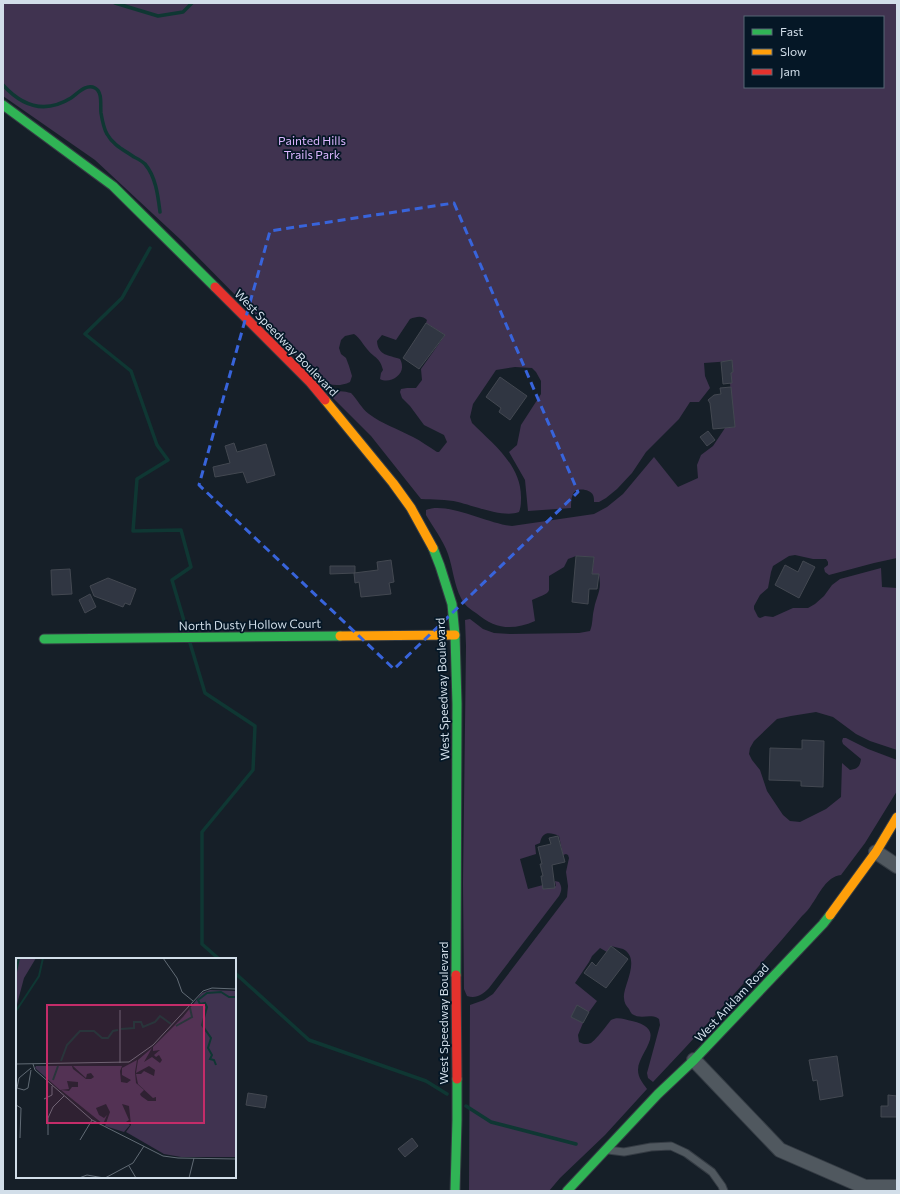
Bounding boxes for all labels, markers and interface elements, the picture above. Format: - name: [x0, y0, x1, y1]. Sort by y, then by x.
- legend: [744, 16, 884, 88]
- text: Fast: [780, 24, 803, 38]
- text: Slow: [780, 44, 807, 58]
- text: Jam: [780, 64, 800, 79]
- park label: Painted Hills Trails Park: [278, 133, 346, 161]
- street label: West Speedway Boulevard: [232, 286, 341, 399]
- street label: North Dusty Hollow Court: [179, 616, 321, 632]
- street label: West Speedway Boulevard: [433, 617, 451, 761]
- street label: West Speedway Boulevard: [436, 941, 450, 1084]
- inset map: [16, 958, 236, 1178]
- street label: West Anklam Road: [691, 960, 771, 1044]

